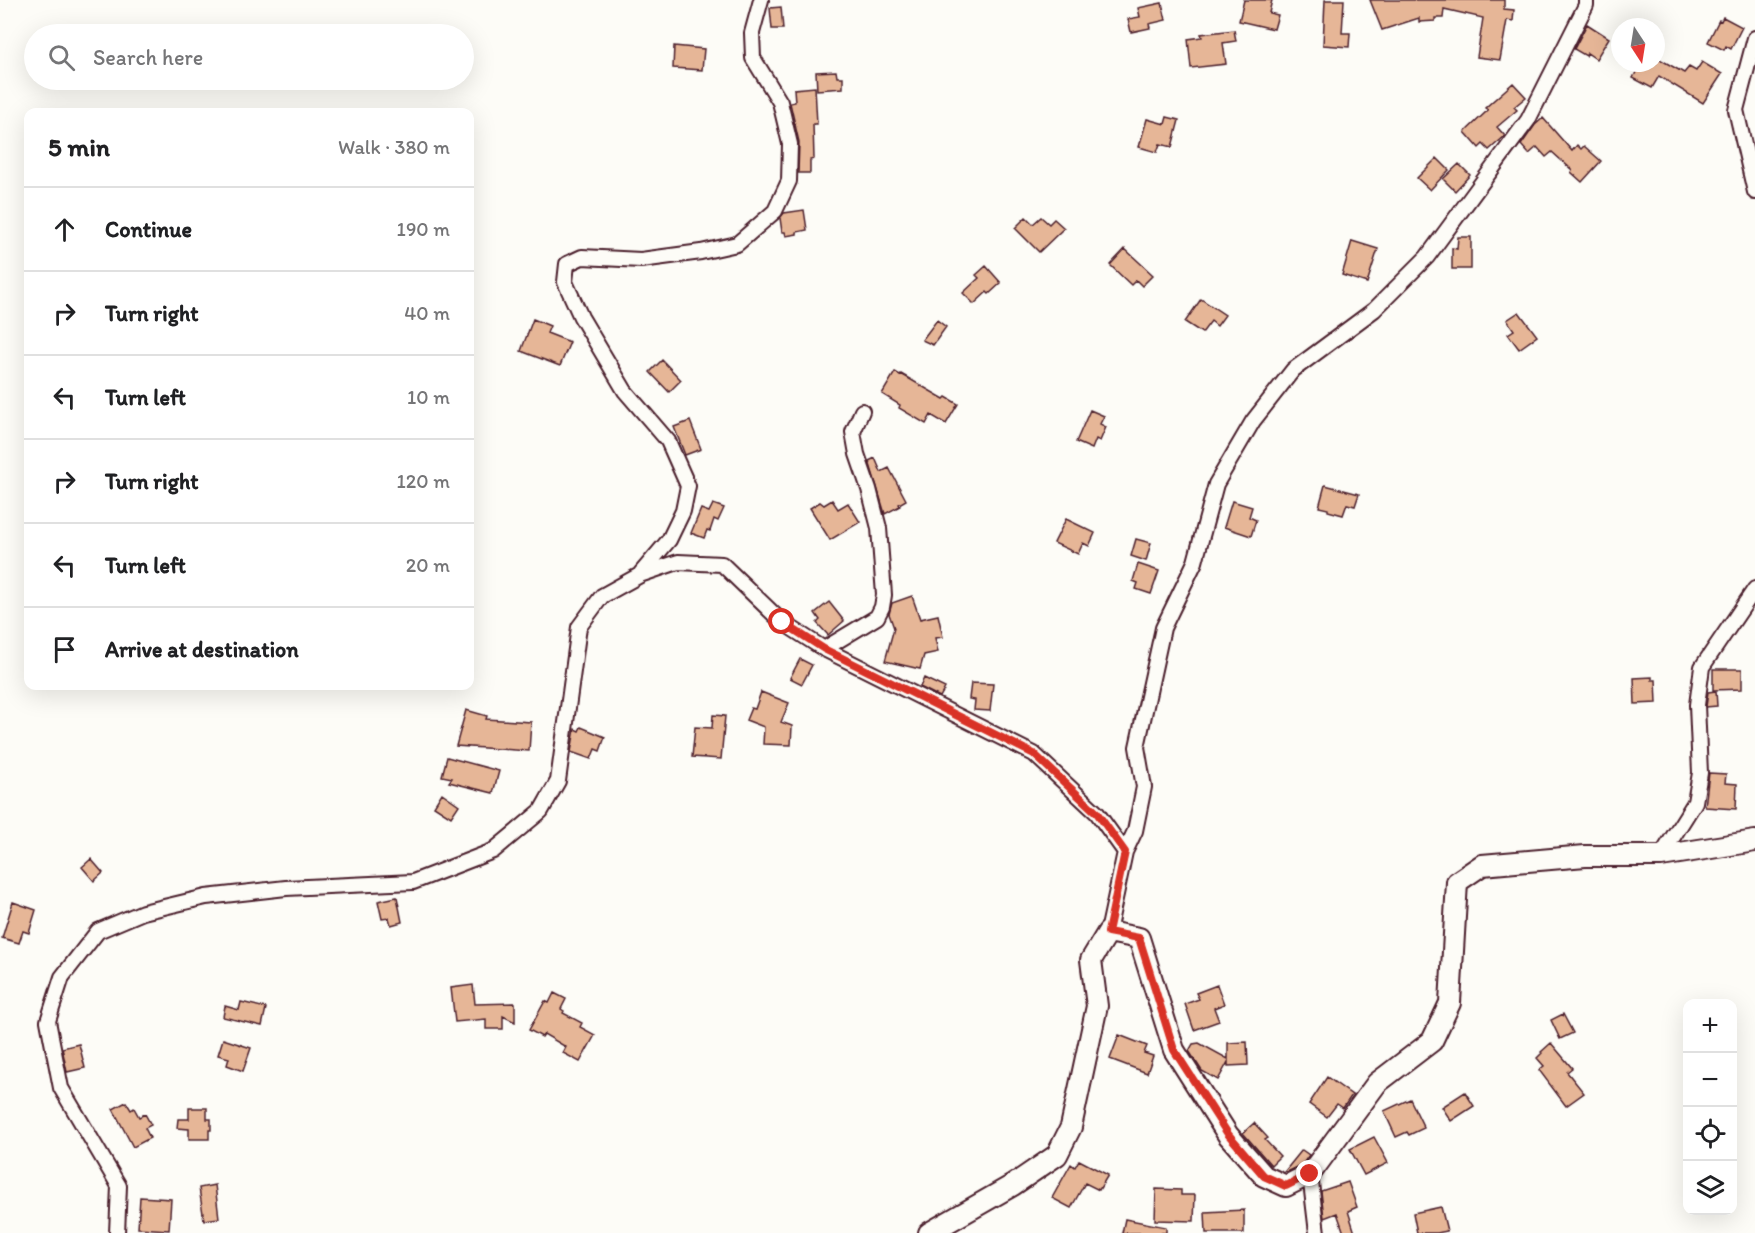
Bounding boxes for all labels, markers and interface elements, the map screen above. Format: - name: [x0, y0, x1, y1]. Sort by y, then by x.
- north arrow: [1611, 18, 1665, 72]
- search box: [24, 24, 474, 90]
- icon: search: [45, 41, 78, 74]
- text: Search here: [93, 44, 203, 71]
- text: 5 min: [48, 131, 110, 163]
- text: Walk · 380 m: [338, 135, 450, 159]
- icon: ahead: [48, 213, 81, 246]
- text: Continue: [105, 216, 192, 243]
- text: 190 m: [397, 217, 450, 241]
- icon: right: [48, 297, 81, 330]
- text: Turn right: [105, 300, 199, 327]
- text: 40 m: [404, 301, 450, 325]
- icon: left: [48, 381, 81, 414]
- text: Turn left: [105, 384, 186, 411]
- text: 10 m: [407, 385, 450, 409]
- icon: right: [48, 465, 81, 498]
- text: Turn right: [105, 468, 199, 495]
- text: 120 m: [397, 469, 450, 493]
- icon: left: [48, 549, 81, 582]
- text: Turn left: [105, 552, 186, 579]
- text: 20 m: [406, 553, 450, 577]
- route start: [768, 608, 794, 634]
- icon: arrive: [48, 633, 81, 666]
- text: Arrive at destination: [105, 636, 299, 663]
- map controls: [1683, 999, 1737, 1215]
- button: +: [1683, 999, 1737, 1053]
- button: −: [1683, 1053, 1737, 1107]
- button: locate: [1683, 1107, 1737, 1161]
- route end: [1296, 1160, 1322, 1186]
- button: layers: [1683, 1161, 1737, 1215]

